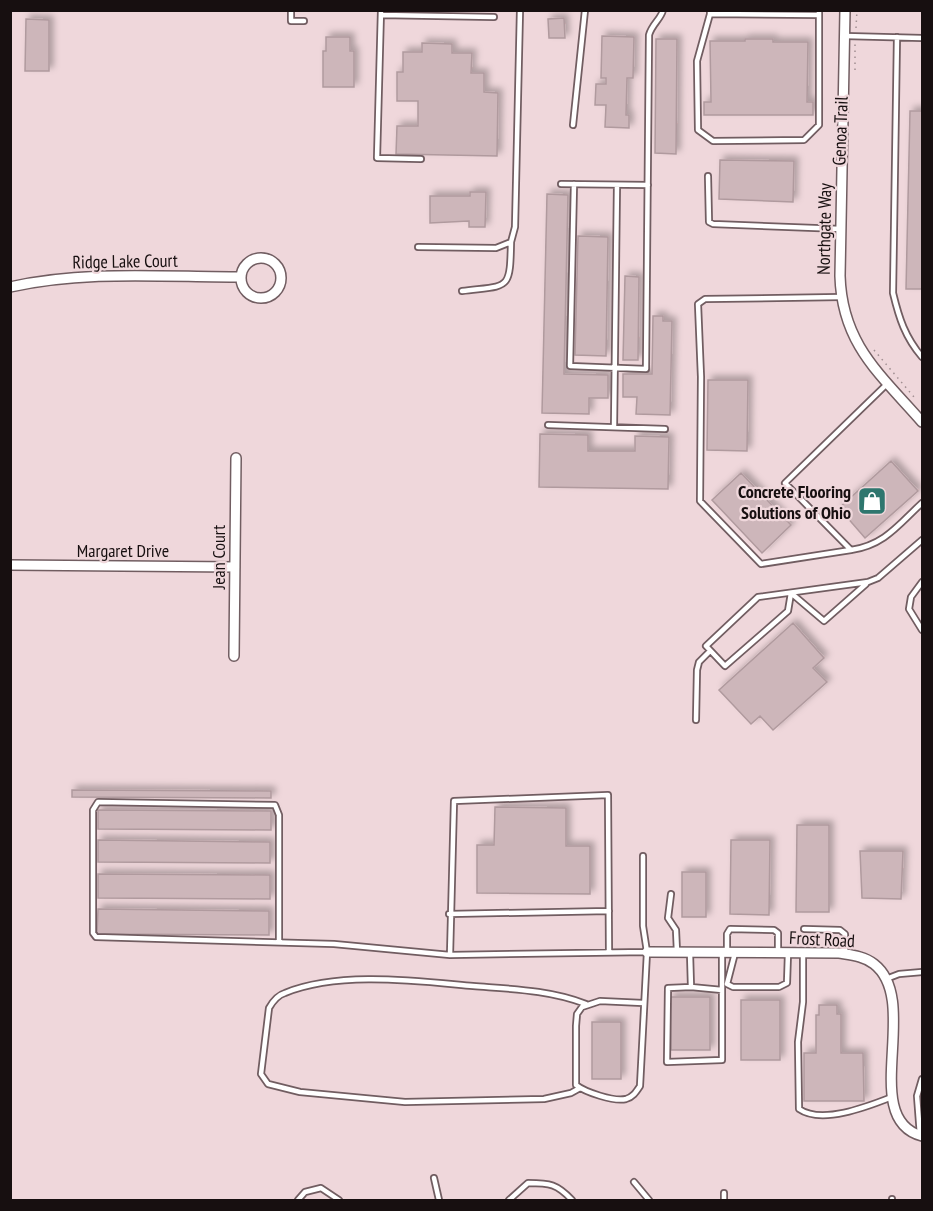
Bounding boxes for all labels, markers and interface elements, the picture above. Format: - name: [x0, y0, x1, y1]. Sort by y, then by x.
- street label: Genoa Trail: [827, 95, 853, 166]
- street label: Northgate Way: [812, 183, 836, 275]
- street label: Ridge Lake Court: [72, 249, 178, 273]
- place label: Concrete Flooring Solutions of Ohio: [738, 480, 851, 524]
- shop icon: Concrete Flooring Solutions of Ohio: [856, 485, 888, 517]
- street label: Jean Court: [207, 525, 230, 590]
- street label: Margaret Drive: [77, 539, 169, 562]
- street label: Frost Road: [789, 926, 855, 952]

